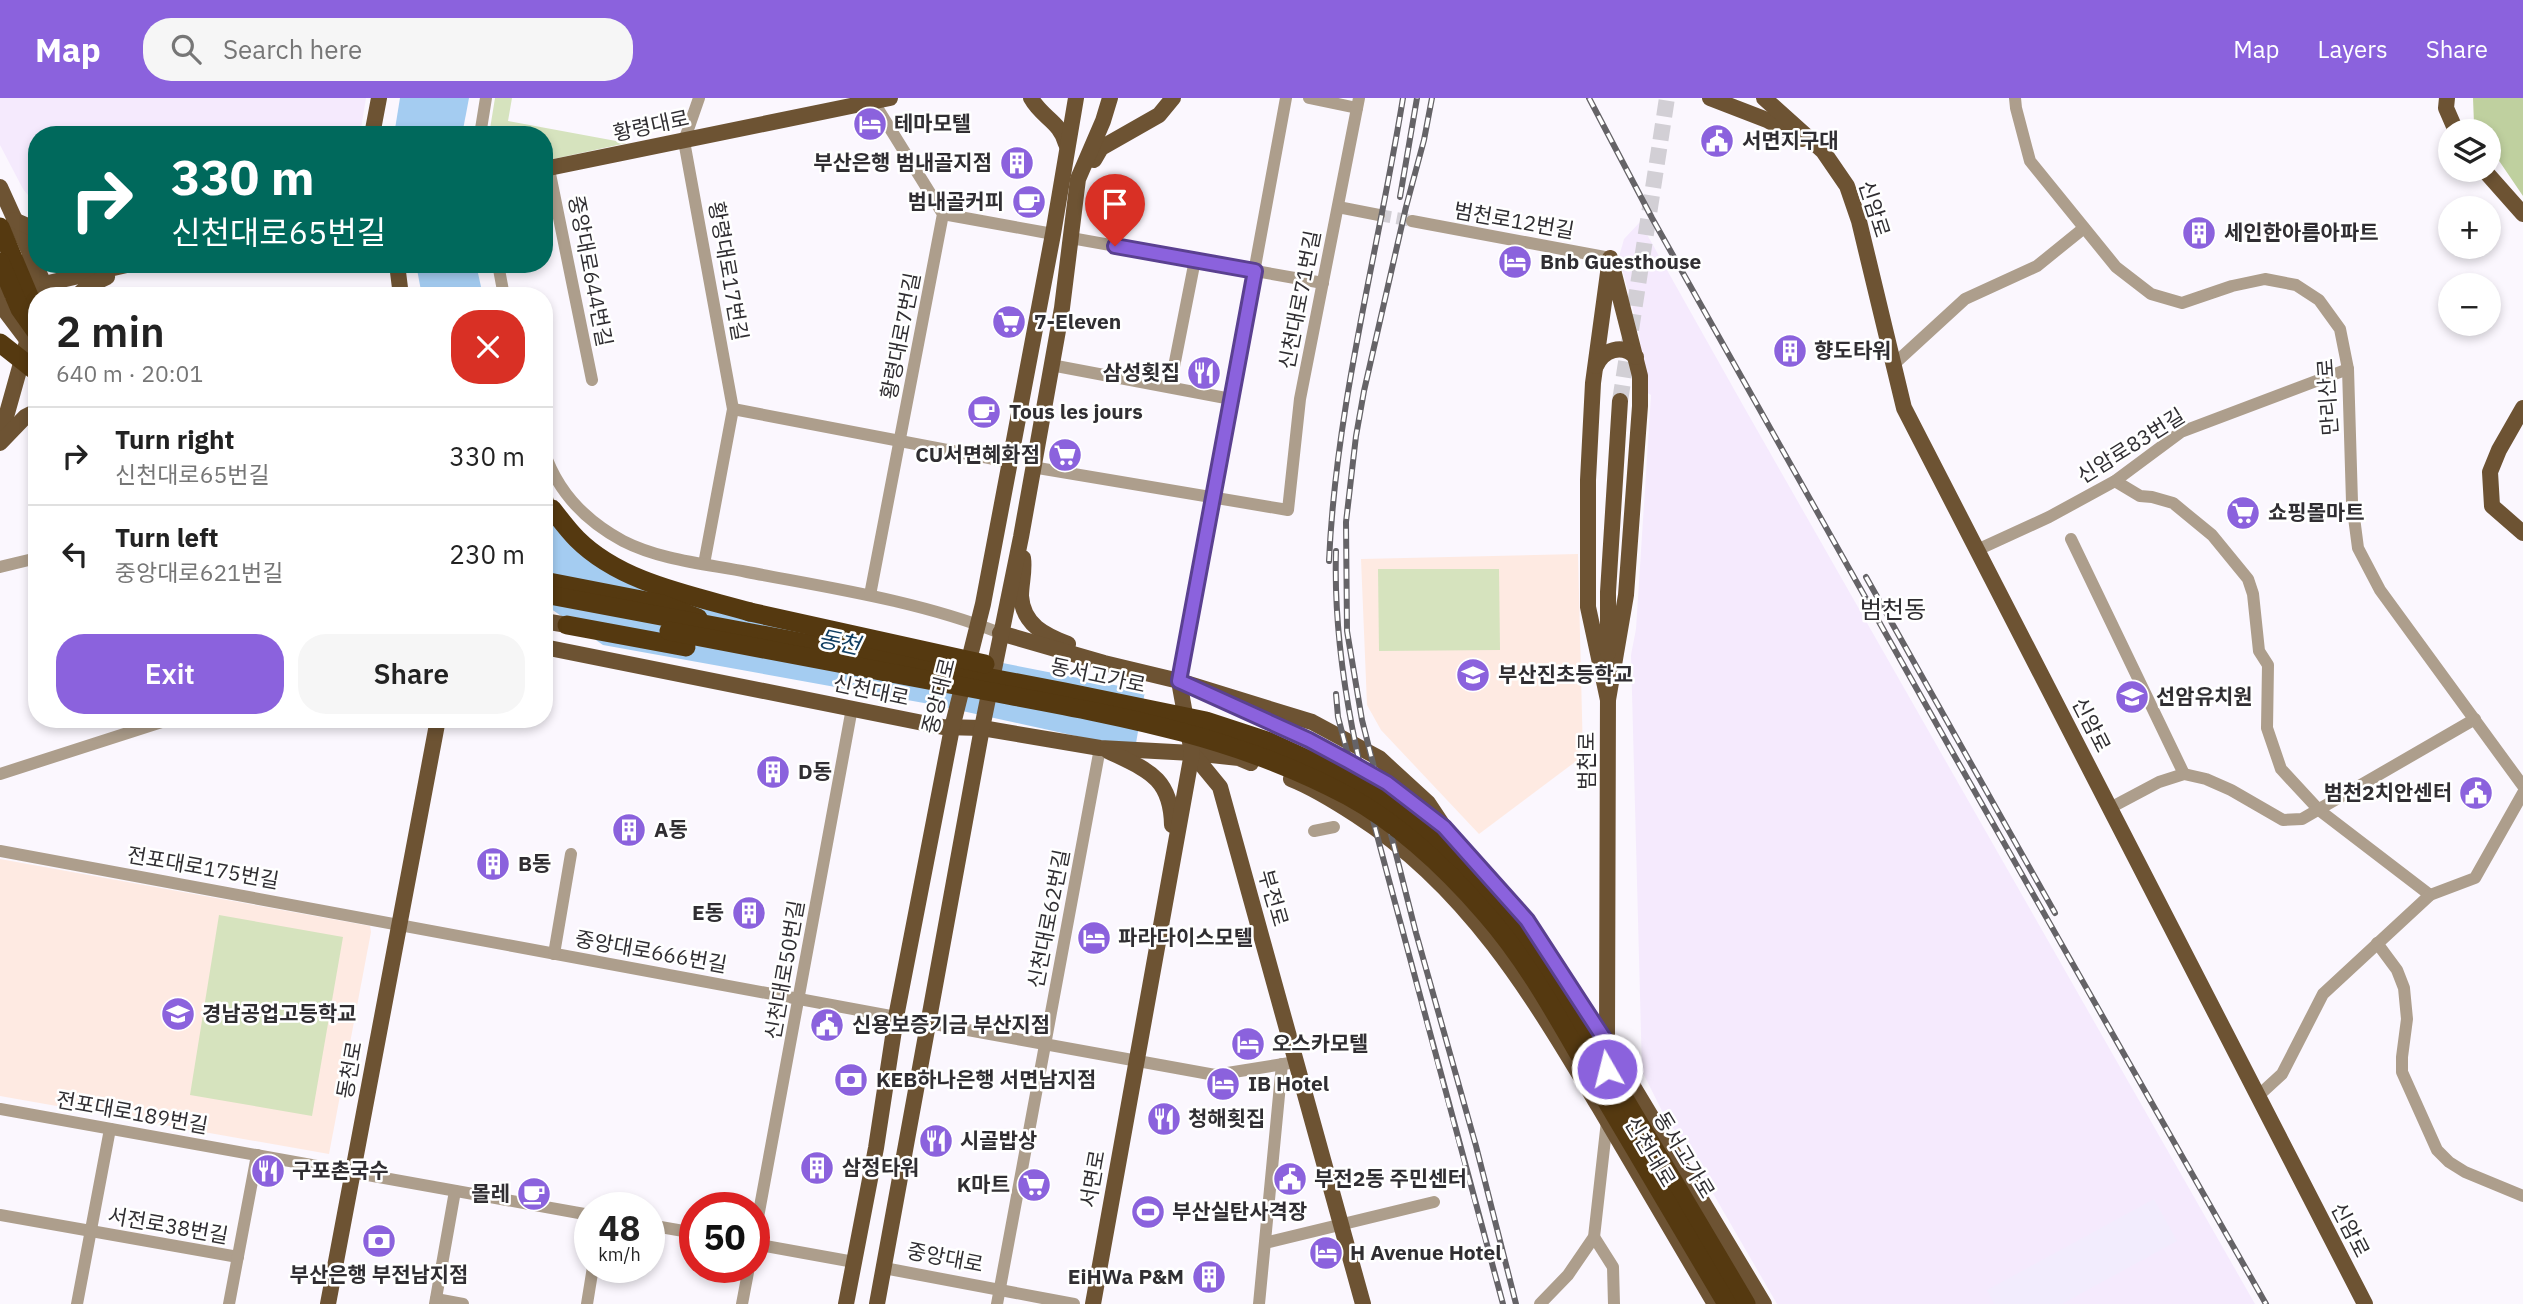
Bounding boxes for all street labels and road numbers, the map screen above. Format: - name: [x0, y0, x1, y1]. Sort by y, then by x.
- street label: 황령대로: [610, 103, 691, 147]
- street label: 신암로: [1853, 177, 1897, 241]
- street label: 중앙대로644번길: [563, 193, 619, 349]
- street label: 범천로12번길: [1452, 196, 1577, 244]
- street label: 황령대로17번길: [703, 199, 755, 343]
- street label: 신천대로71번길: [1272, 228, 1326, 372]
- street label: 황령대로7번길: [874, 270, 926, 402]
- street label: 만리산로: [2310, 358, 2344, 437]
- street label: 신암로83번길: [2071, 401, 2190, 489]
- street label: 동서고가로: [1048, 651, 1148, 699]
- street label: 중앙대로: [915, 655, 961, 737]
- street label: 신천대로: [831, 668, 912, 712]
- street label: 신암로: [2066, 692, 2118, 757]
- street label: 범천로: [1572, 732, 1600, 790]
- street label: 전포대로175번길: [125, 840, 281, 894]
- street label: 신천대로62번길: [1021, 847, 1075, 991]
- street label: 부전로: [1253, 866, 1295, 929]
- street label: 신천대로50번길: [758, 898, 810, 1042]
- street label: 중앙대로666번길: [573, 924, 729, 978]
- street label: 동천로: [330, 1039, 368, 1101]
- street label: 전포대로189번길: [54, 1085, 210, 1139]
- street label: 동서고가로: [1648, 1106, 1722, 1203]
- street label: 신천대로: [1619, 1111, 1683, 1192]
- street label: 서면로: [1073, 1148, 1111, 1210]
- street label: 신암로: [2325, 1197, 2377, 1262]
- street label: 서전로38번길: [106, 1201, 231, 1249]
- street label: 중앙대로: [905, 1236, 986, 1278]

